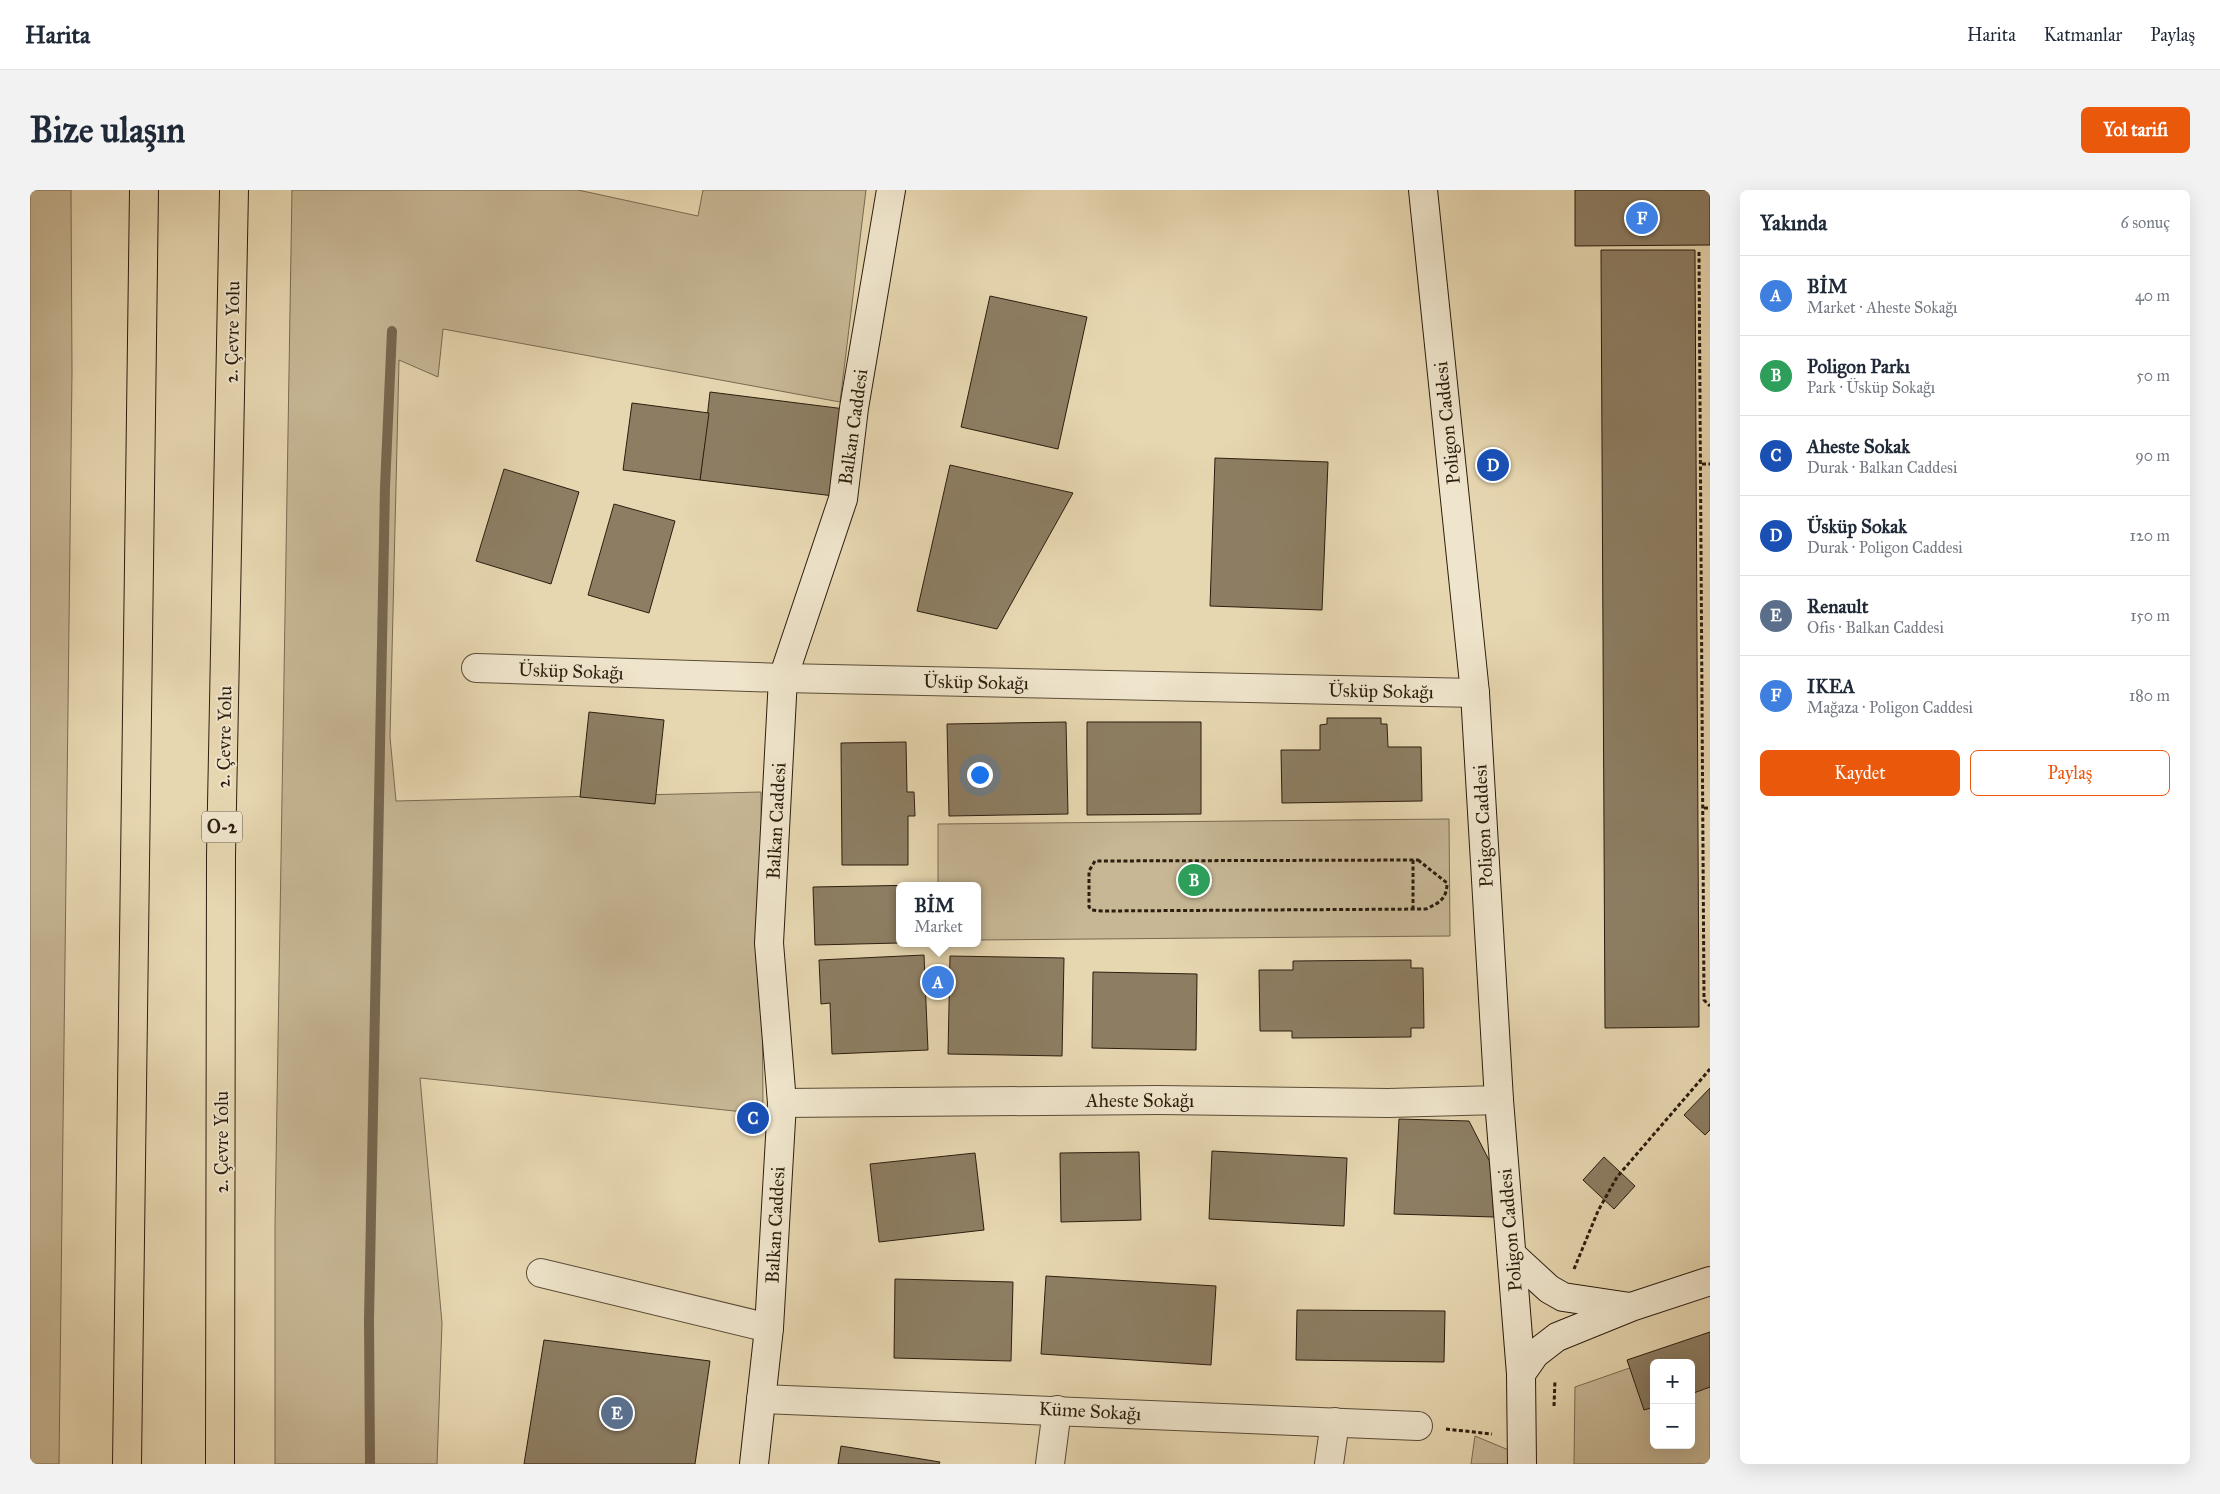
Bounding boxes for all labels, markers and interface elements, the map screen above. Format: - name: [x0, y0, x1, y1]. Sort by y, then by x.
- text: Harita: [25, 20, 90, 50]
- text: Harita: [1967, 24, 2016, 46]
- text: Katmanlar: [2044, 24, 2122, 46]
- text: Paylaş: [2150, 24, 2195, 46]
- button: Yol tarifi: [2081, 107, 2190, 153]
- text: Bize ulaşın: [30, 109, 185, 152]
- pin: F: [1626, 199, 1658, 237]
- text: Yakında: [1760, 210, 1827, 236]
- text: 6 sonuç: [2120, 213, 2170, 232]
- text: BİM: [1807, 275, 1847, 298]
- street label: 2. Çevre Yolu: [220, 281, 244, 383]
- text: A: [1771, 286, 1781, 305]
- text: 40 m: [2135, 286, 2170, 305]
- text: Market · Aheste Sokağı: [1807, 298, 1957, 317]
- text: Poligon Parkı: [1807, 355, 1910, 378]
- street label: Poligon Caddesi: [1429, 360, 1466, 486]
- text: B: [1771, 366, 1781, 385]
- text: 50 m: [2136, 366, 2170, 385]
- street label: Balkan Caddesi: [833, 367, 873, 487]
- text: Park · Üsküp Sokağı: [1807, 378, 1935, 397]
- text: Aheste Sokak: [1807, 435, 1910, 458]
- pin: D: [1477, 446, 1509, 484]
- text: C: [1771, 446, 1781, 465]
- text: 90 m: [2135, 446, 2170, 465]
- text: Durak · Balkan Caddesi: [1807, 458, 1957, 477]
- text: Üsküp Sokak: [1807, 515, 1907, 538]
- text: D: [1770, 526, 1782, 545]
- text: 120 m: [2130, 526, 2170, 545]
- text: Durak · Poligon Caddesi: [1807, 538, 1963, 557]
- text: Renault: [1807, 595, 1868, 618]
- text: E: [1770, 606, 1782, 625]
- text: 150 m: [2130, 606, 2170, 625]
- text: Ofis · Balkan Caddesi: [1807, 618, 1944, 637]
- street label: Üsküp Sokağı: [518, 658, 624, 685]
- street label: Üsküp Sokağı: [923, 670, 1029, 695]
- text: IKEA: [1807, 675, 1855, 698]
- street label: Üsküp Sokağı: [1328, 679, 1434, 704]
- street label: 2. Çevre Yolu: [212, 686, 236, 788]
- text: F: [1771, 686, 1781, 705]
- text: 180 m: [2129, 686, 2170, 705]
- text: Mağaza · Poligon Caddesi: [1807, 698, 1973, 717]
- button: Kaydet: [1760, 750, 1960, 796]
- button: Paylaş: [1970, 750, 2170, 796]
- street label: Balkan Caddesi: [761, 762, 791, 880]
- your location: [967, 762, 993, 788]
- street label: Poligon Caddesi: [1468, 764, 1499, 888]
- road number: O-2: [202, 812, 242, 842]
- pin: B: [1178, 861, 1210, 899]
- popup: [896, 882, 981, 947]
- text: BİM: [914, 894, 954, 917]
- text: Market: [914, 917, 963, 936]
- pin: A: [922, 963, 954, 1001]
- street label: Aheste Sokağı: [1085, 1089, 1194, 1113]
- street label: 2. Çevre Yolu: [210, 1091, 233, 1193]
- pin: C: [737, 1099, 769, 1137]
- street label: Balkan Caddesi: [760, 1166, 790, 1284]
- street label: Poligon Caddesi: [1493, 1167, 1528, 1293]
- map controls: [1650, 1359, 1695, 1449]
- button: +: [1650, 1359, 1695, 1404]
- pin: E: [601, 1394, 633, 1432]
- street label: Küme Sokağı: [1038, 1397, 1142, 1426]
- button: −: [1650, 1404, 1695, 1449]

